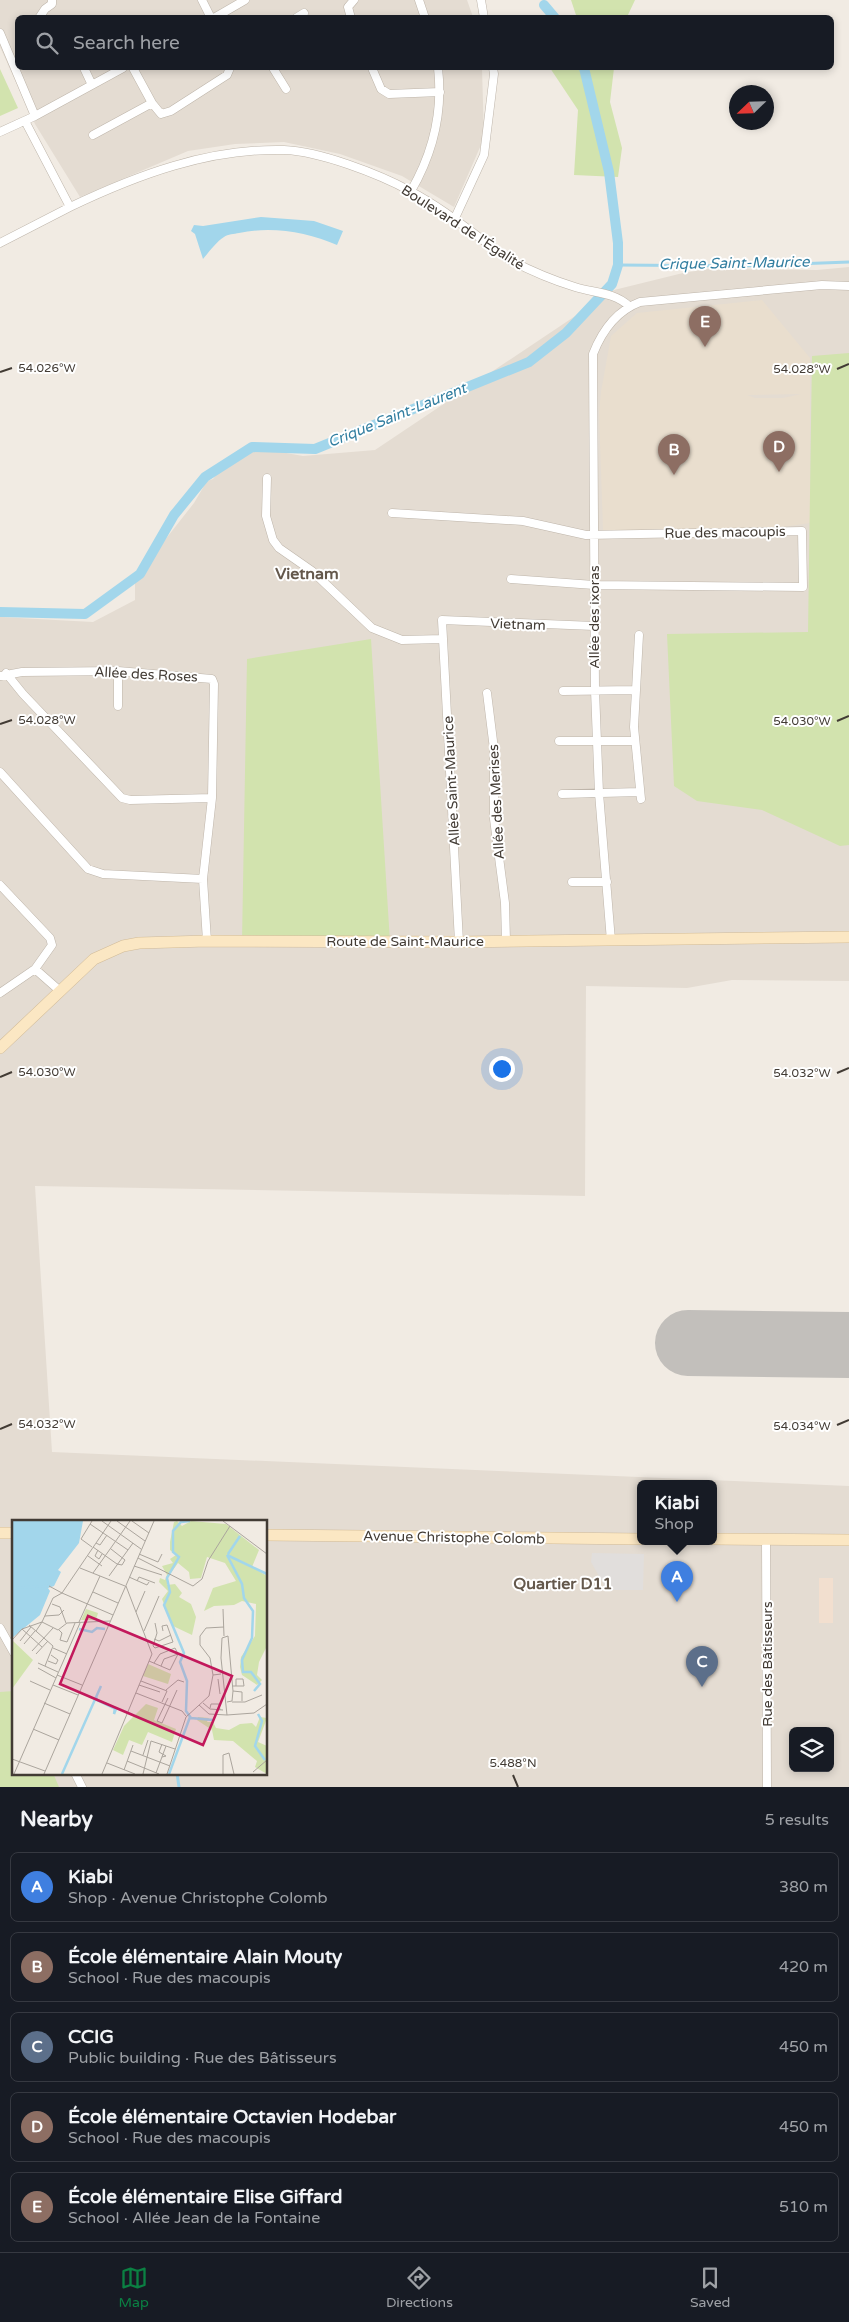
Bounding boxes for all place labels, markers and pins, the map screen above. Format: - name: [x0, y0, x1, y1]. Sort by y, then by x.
- pin: E: [689, 306, 721, 347]
- pin: D: [763, 431, 795, 472]
- pin: B: [658, 434, 690, 475]
- pin: A: [661, 1561, 693, 1602]
- pin: C: [686, 1646, 718, 1687]

